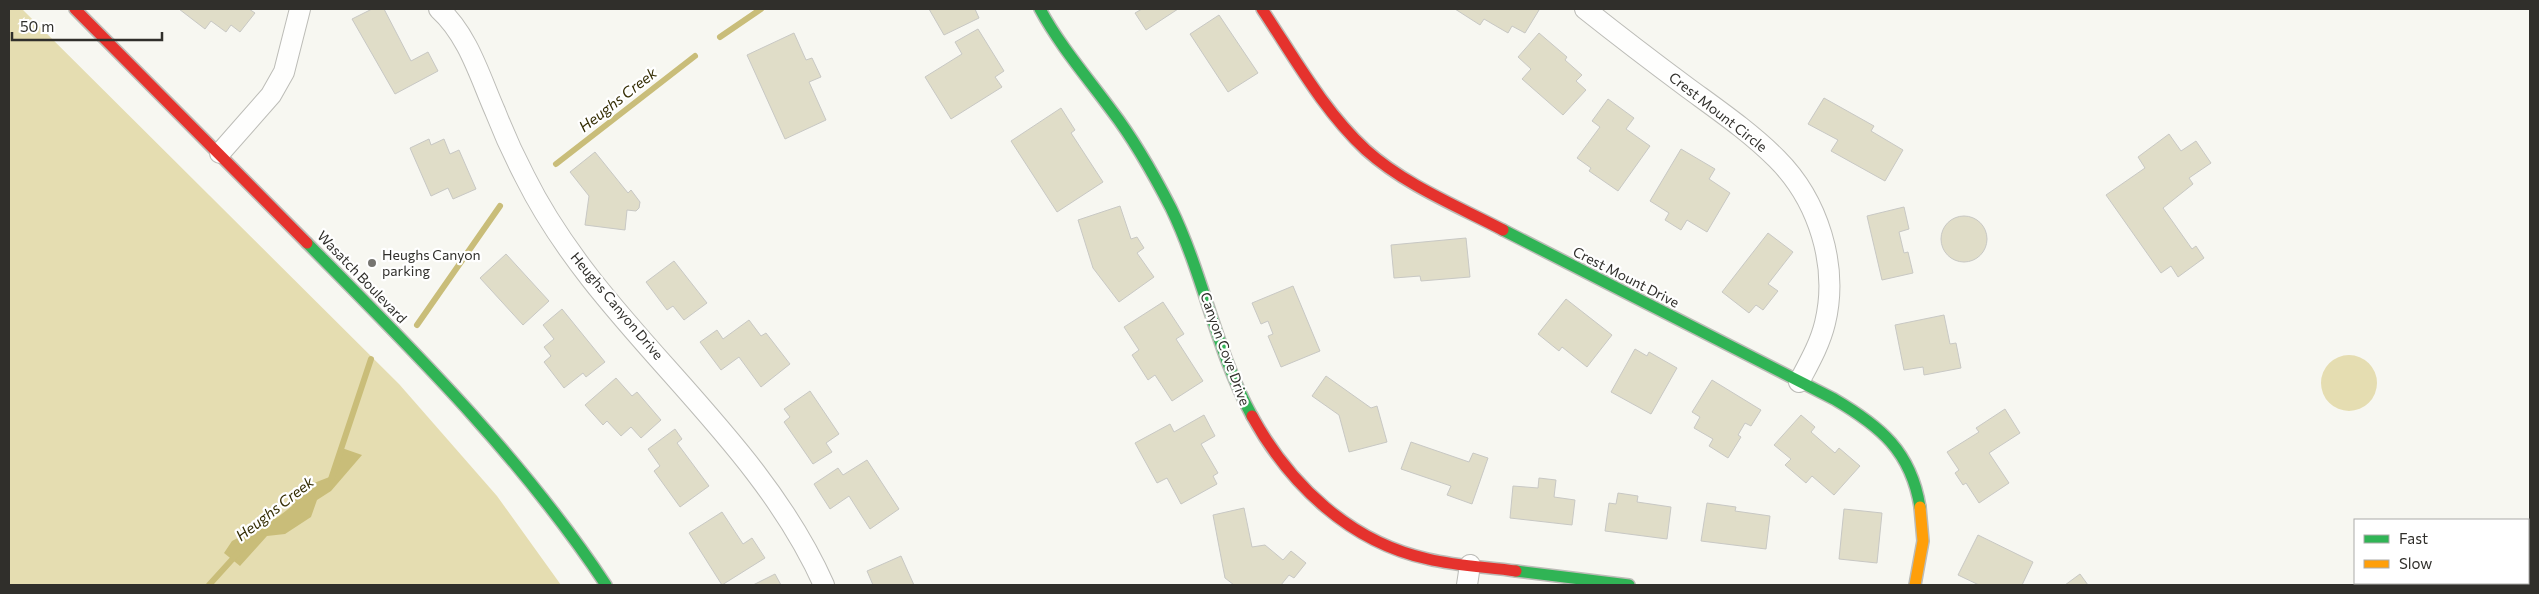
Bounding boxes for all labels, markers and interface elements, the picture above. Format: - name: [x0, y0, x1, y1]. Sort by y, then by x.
- scale bar: [12, 10, 162, 42]
- text: 50 m: [20, 17, 54, 35]
- water label: Heughs Creek: [575, 63, 661, 135]
- street label: Crest Mount Circle: [1666, 68, 1771, 155]
- street label: Wasatch Boulevard: [314, 227, 411, 326]
- street label: Crest Mount Drive: [1570, 242, 1682, 311]
- place label: Heughs Canyon parking: [382, 246, 481, 279]
- street label: Heughs Canyon Drive: [567, 248, 667, 363]
- marker: Heughs Canyon parking: [366, 257, 378, 269]
- street label: Canyon Cove Drive: [1197, 290, 1254, 408]
- water label: Heughs Creek: [232, 472, 318, 544]
- legend: [2354, 519, 2529, 584]
- text: Fast: [2399, 529, 2428, 547]
- text: Slow: [2399, 554, 2432, 572]

